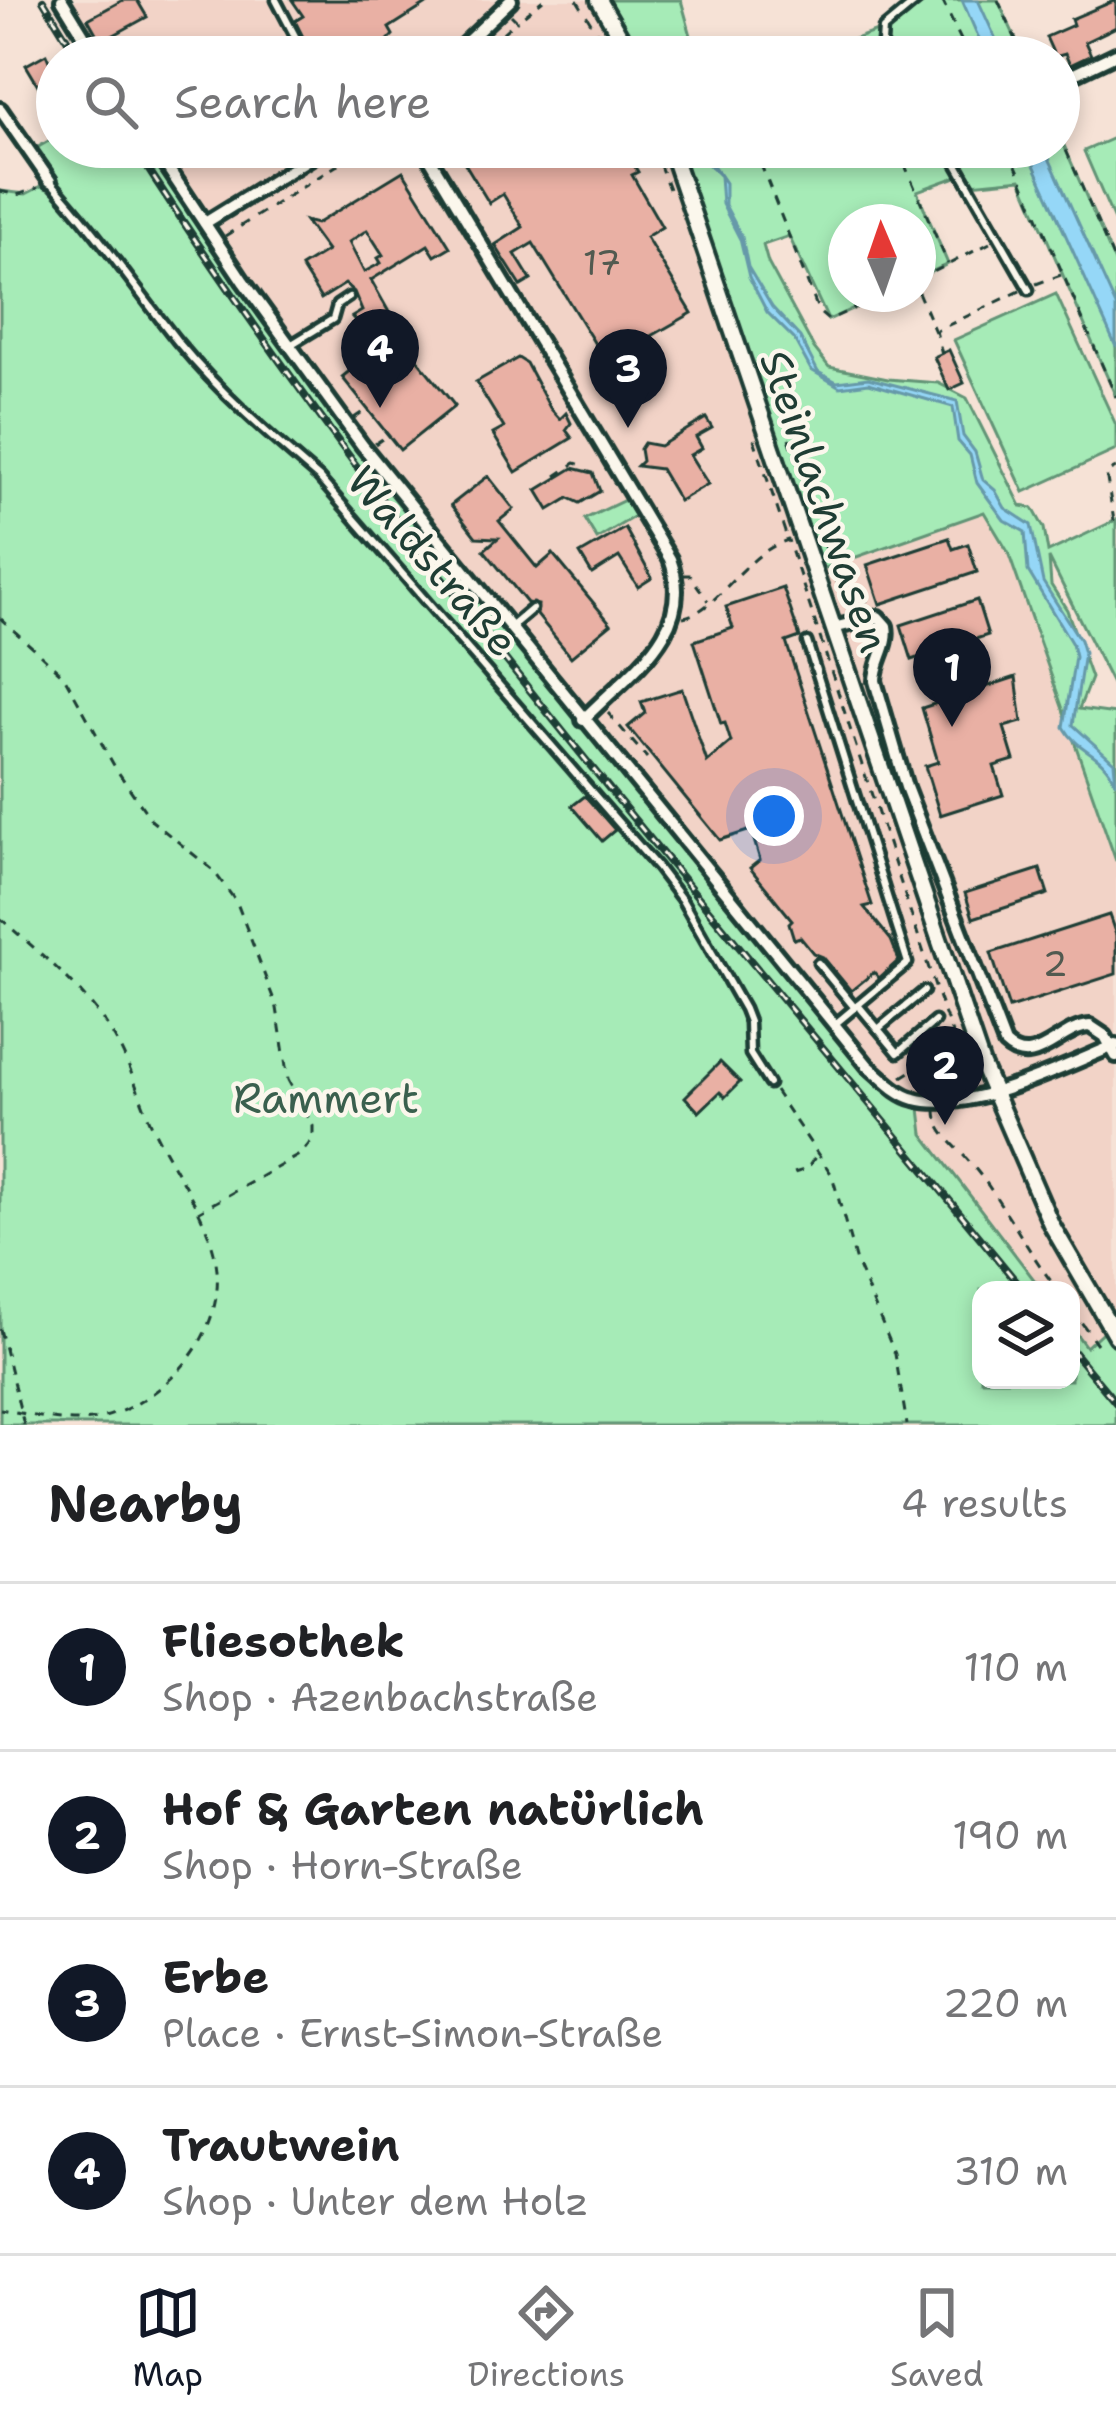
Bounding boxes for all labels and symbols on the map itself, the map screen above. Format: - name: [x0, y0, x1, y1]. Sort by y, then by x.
- north arrow: [828, 204, 936, 312]
- house number: 17: [583, 238, 621, 287]
- pin: 4: [341, 309, 419, 408]
- pin: 3: [589, 329, 667, 428]
- street label: Steinlachwasen: [747, 343, 903, 659]
- street label: Waldstraße: [335, 454, 531, 668]
- pin: 1: [913, 628, 991, 727]
- your location: [744, 786, 804, 846]
- house number: 2: [1042, 939, 1068, 988]
- pin: 2: [906, 1026, 984, 1125]
- park label: Rammert: [233, 1070, 419, 1126]

